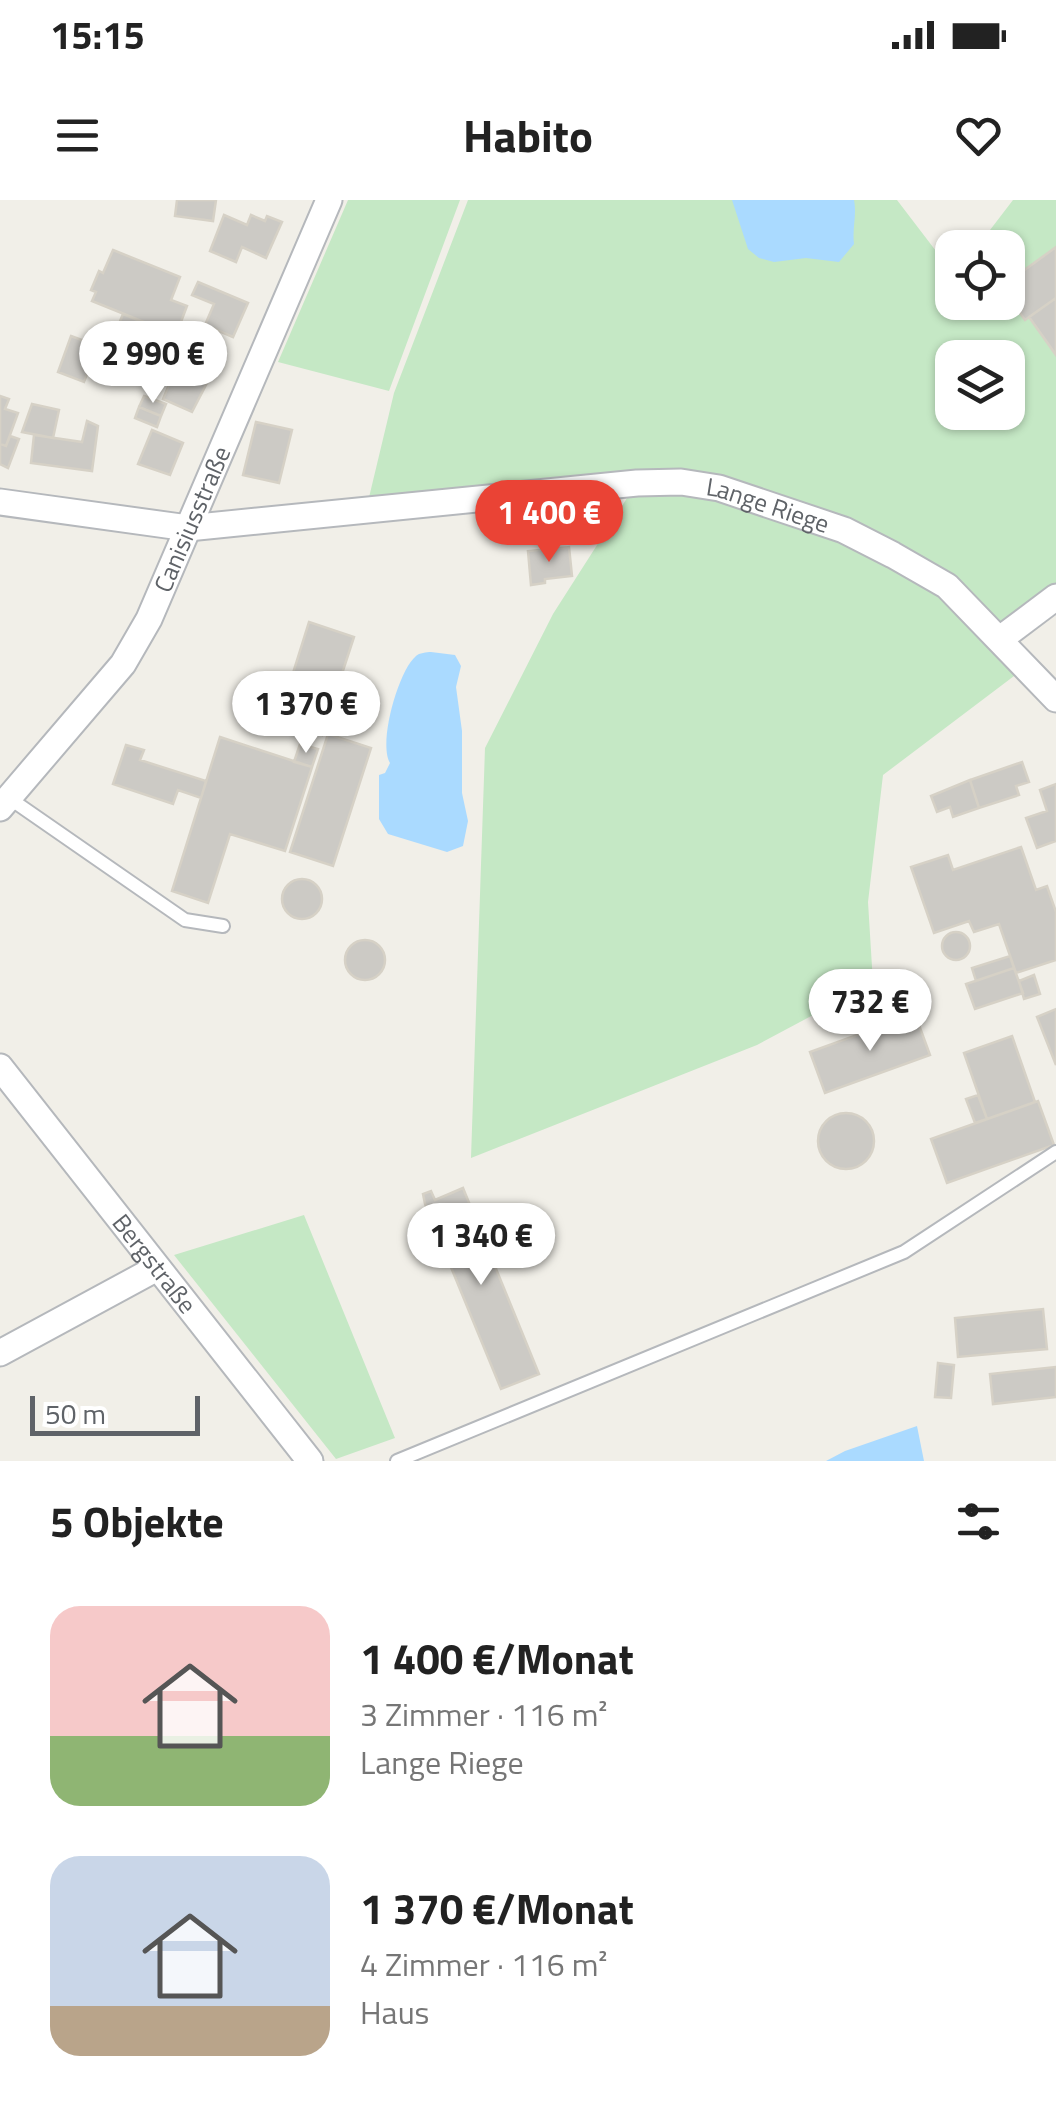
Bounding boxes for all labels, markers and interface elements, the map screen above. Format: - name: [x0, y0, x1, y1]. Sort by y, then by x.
- text: 15:15: [50, 6, 145, 64]
- text: Habito: [463, 101, 593, 169]
- icon: menu: [50, 108, 105, 163]
- icon: heart: [951, 108, 1006, 163]
- map controls: [935, 230, 1025, 430]
- button: locate: [935, 230, 1025, 320]
- pin: 2 990 €: [61, 321, 245, 406]
- text: 2 990 €: [101, 329, 205, 377]
- button: layers: [935, 340, 1025, 430]
- street label: Canisiusstraße: [144, 440, 240, 598]
- street label: Lange Riege: [704, 467, 835, 543]
- pin: 1 400 €: [457, 480, 641, 565]
- text: 1 400 €: [497, 488, 601, 536]
- pin: 1 370 €: [214, 671, 398, 756]
- text: 1 370 €: [254, 679, 358, 727]
- pin: 732 €: [800, 969, 940, 1054]
- text: 732 €: [831, 977, 909, 1025]
- pin: 1 340 €: [389, 1203, 573, 1288]
- street label: Bergstraße: [103, 1205, 206, 1322]
- text: 1 340 €: [429, 1211, 533, 1259]
- scale bar: [30, 1391, 200, 1436]
- text: 50 m: [45, 1392, 106, 1435]
- text: 5 Objekte: [50, 1489, 224, 1553]
- icon: filters: [951, 1494, 1006, 1549]
- text: 1 400 €/Monat: [360, 1626, 634, 1690]
- icon: home: [130, 1646, 250, 1766]
- text: 3 Zimmer · 116 m²: [360, 1690, 607, 1738]
- text: Lange Riege: [360, 1738, 524, 1786]
- text: 1 370 €/Monat: [360, 1876, 634, 1940]
- icon: home: [130, 1896, 250, 2016]
- text: 4 Zimmer · 116 m²: [360, 1940, 607, 1988]
- text: Haus: [360, 1988, 430, 2036]

